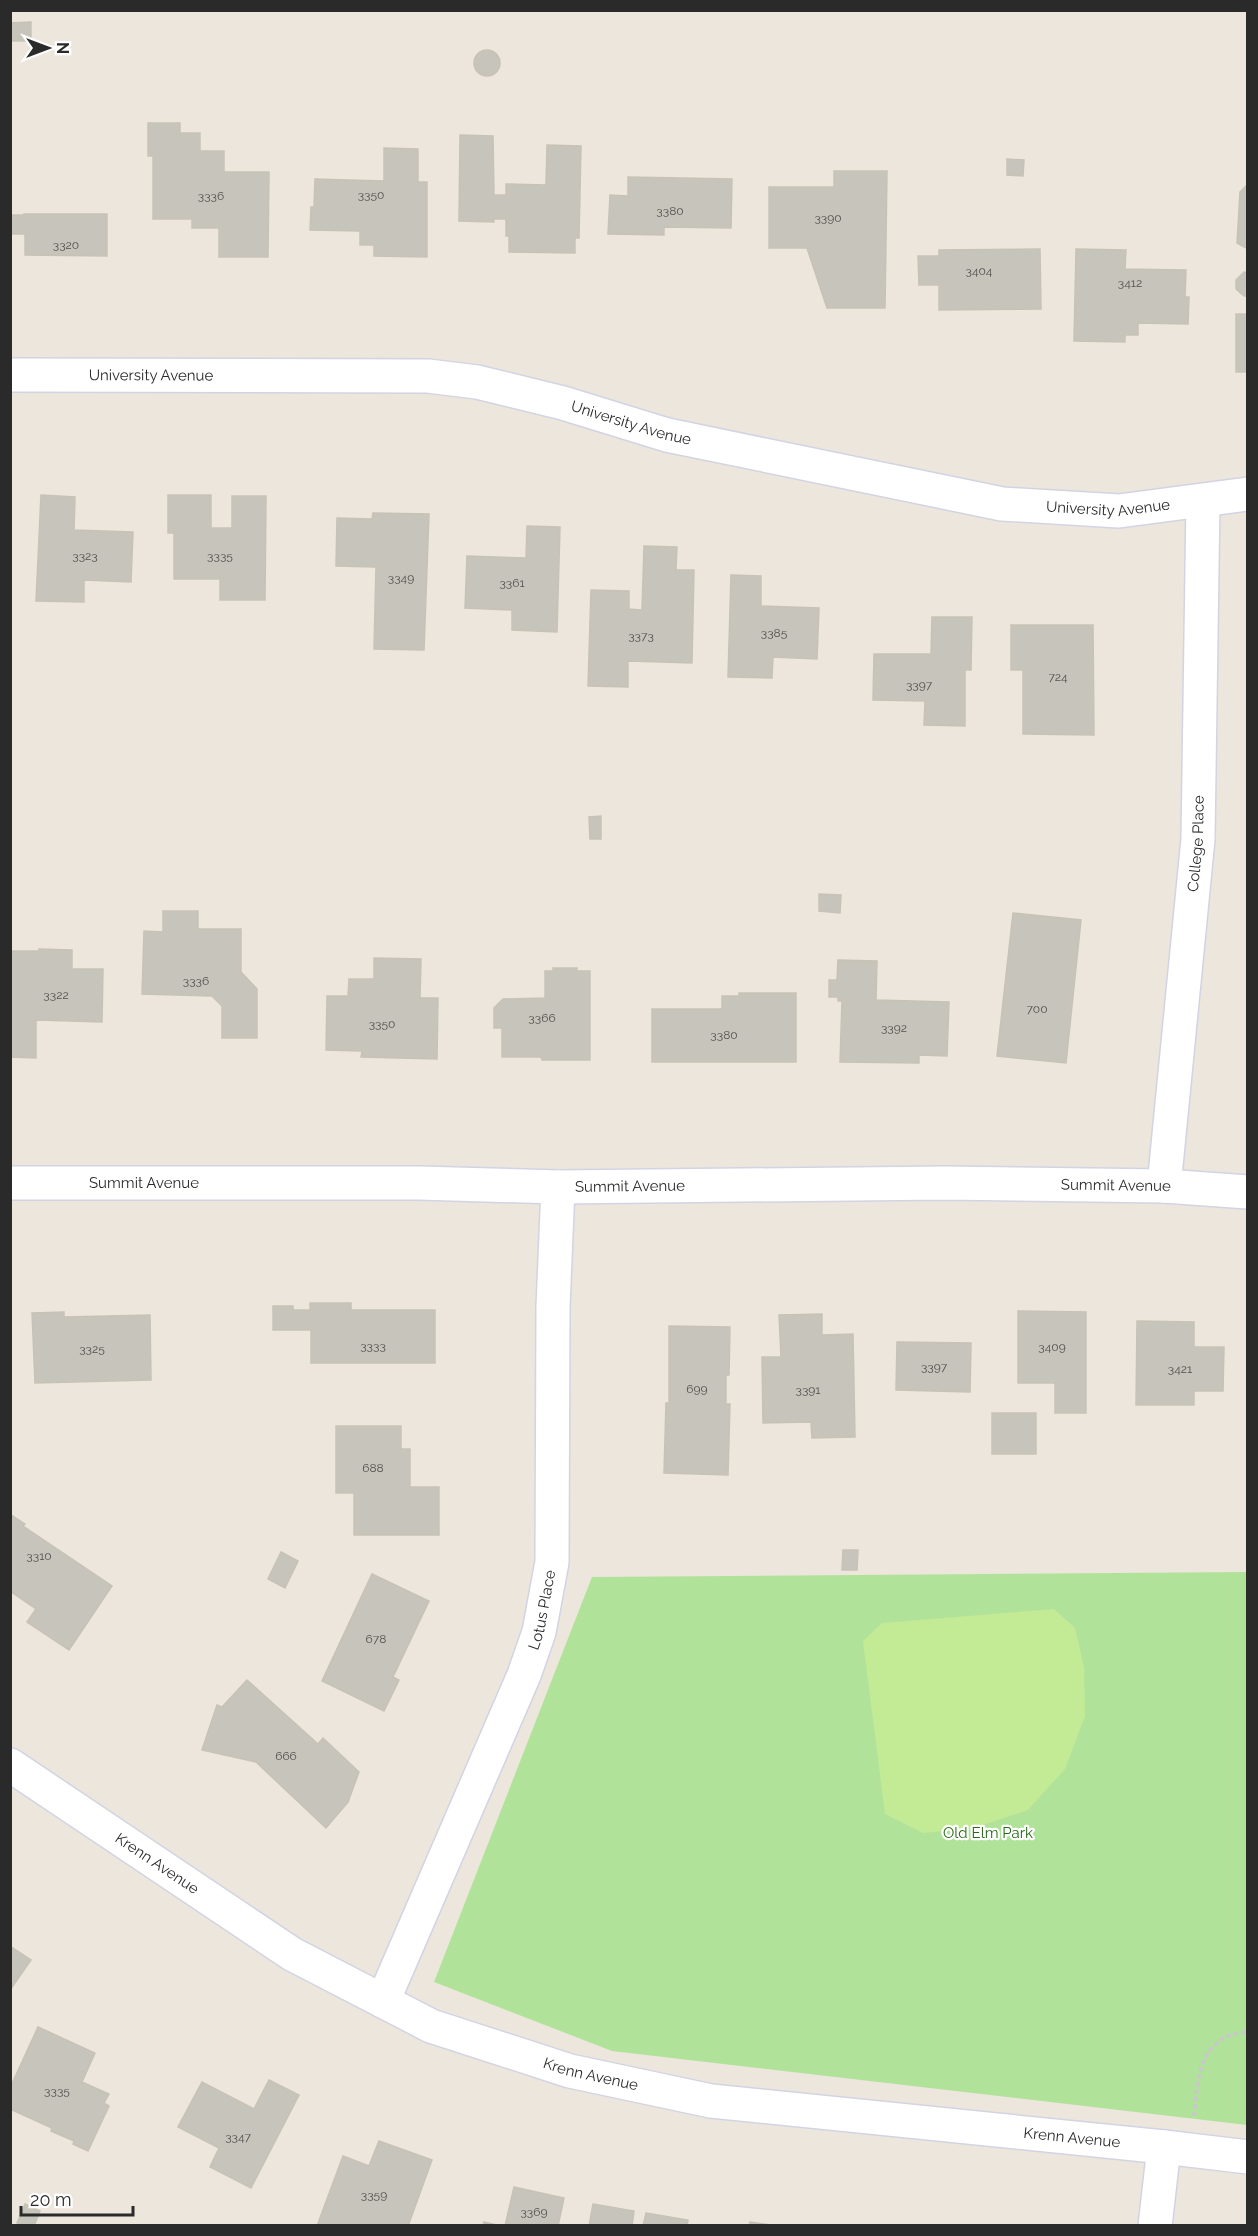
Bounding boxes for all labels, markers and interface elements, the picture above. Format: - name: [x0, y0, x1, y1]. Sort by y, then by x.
- north arrow: [18, 18, 78, 78]
- text: N: [53, 42, 72, 54]
- house number: 3350: [358, 188, 384, 202]
- house number: 3336: [198, 189, 224, 203]
- house number: 3380: [656, 204, 684, 218]
- house number: 3390: [814, 211, 842, 225]
- house number: 3320: [53, 238, 79, 252]
- house number: 3404: [966, 264, 993, 278]
- house number: 3412: [1118, 276, 1142, 290]
- street label: University Avenue: [89, 366, 213, 384]
- street label: University Avenue: [569, 397, 693, 449]
- street label: University Avenue: [1045, 495, 1171, 520]
- house number: 3323: [72, 549, 98, 563]
- house number: 3335: [207, 549, 233, 563]
- house number: 3349: [388, 571, 414, 585]
- house number: 3361: [499, 576, 525, 590]
- house number: 3385: [761, 626, 788, 640]
- house number: 3373: [628, 629, 654, 643]
- house number: 724: [1048, 670, 1068, 684]
- house number: 3397: [906, 678, 933, 692]
- street label: College Place: [1184, 795, 1208, 893]
- house number: 3336: [183, 974, 209, 988]
- house number: 3322: [43, 988, 69, 1002]
- house number: 700: [1026, 1002, 1048, 1016]
- house number: 3366: [528, 1011, 556, 1025]
- house number: 3350: [369, 1017, 395, 1031]
- house number: 3392: [881, 1021, 907, 1035]
- house number: 3380: [710, 1028, 738, 1042]
- street label: Summit Avenue: [89, 1174, 199, 1192]
- street label: Summit Avenue: [1061, 1176, 1172, 1195]
- street label: Summit Avenue: [575, 1177, 685, 1196]
- house number: 3333: [360, 1339, 386, 1353]
- house number: 3409: [1038, 1340, 1066, 1354]
- house number: 3325: [79, 1342, 105, 1356]
- house number: 3397: [921, 1360, 948, 1374]
- house number: 3421: [1168, 1362, 1192, 1376]
- house number: 699: [686, 1382, 708, 1396]
- house number: 3391: [796, 1383, 820, 1397]
- house number: 688: [362, 1461, 384, 1475]
- house number: 3310: [26, 1549, 52, 1563]
- street label: Lotus Place: [524, 1568, 559, 1652]
- house number: 678: [366, 1632, 386, 1646]
- house number: 666: [275, 1749, 297, 1763]
- park label: Old Elm Park: [943, 1824, 1033, 1842]
- street label: Krenn Avenue: [112, 1829, 203, 1898]
- street label: Krenn Avenue: [541, 2054, 640, 2094]
- house number: 3335: [44, 2084, 70, 2098]
- street label: Krenn Avenue: [1023, 2124, 1121, 2152]
- house number: 3347: [225, 2130, 251, 2144]
- scale bar: [21, 2179, 134, 2217]
- house number: 3359: [361, 2188, 387, 2202]
- text: 20 m: [30, 2189, 72, 2210]
- house number: 3369: [520, 2205, 548, 2219]

